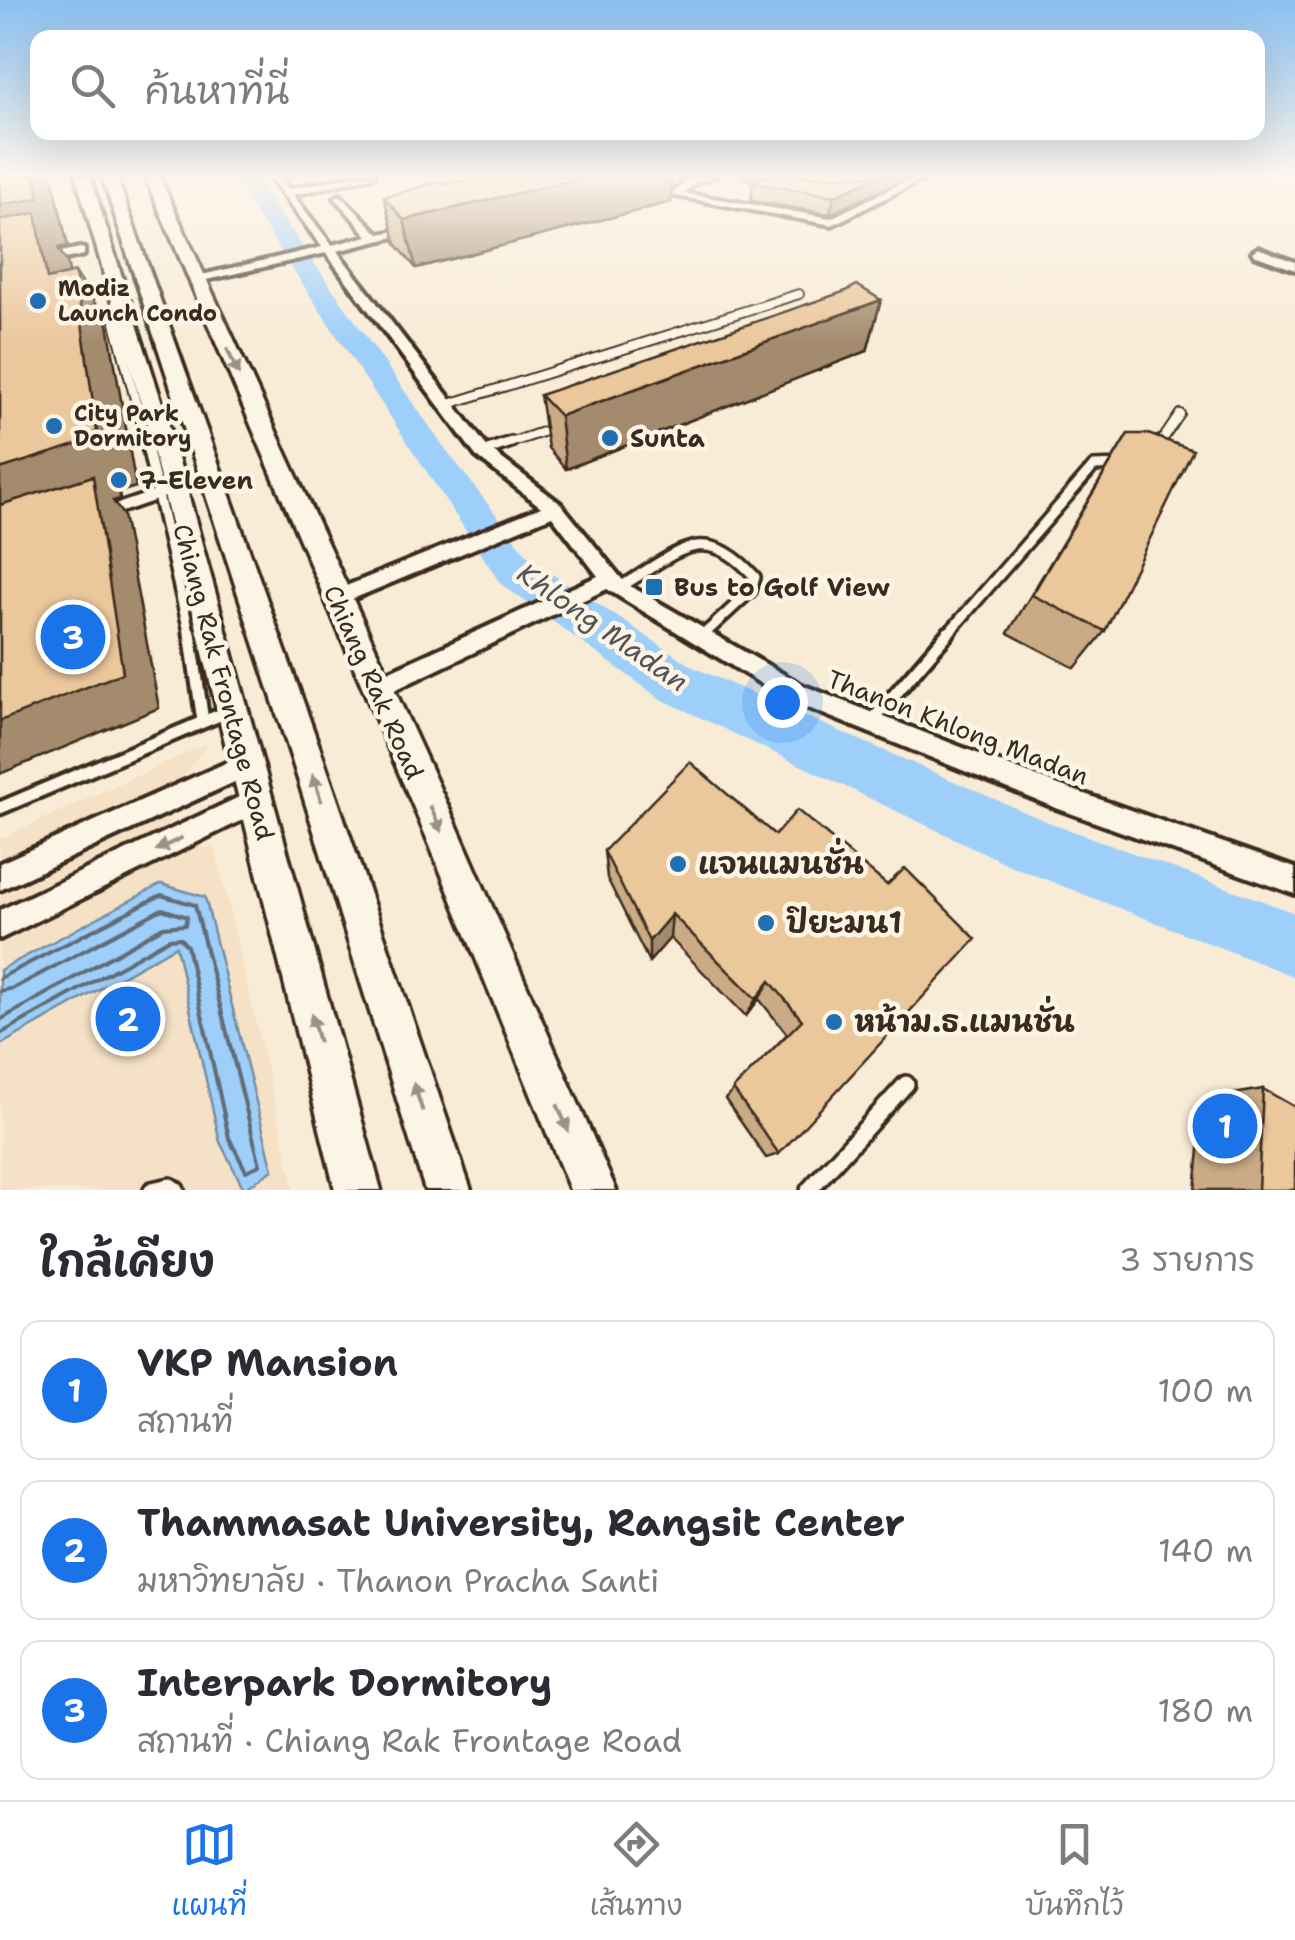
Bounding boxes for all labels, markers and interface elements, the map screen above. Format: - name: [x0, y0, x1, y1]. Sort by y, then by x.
- search box: [30, 30, 1265, 140]
- icon: search: [65, 58, 120, 113]
- text: ค้นหาที่นี่: [145, 65, 289, 116]
- place label: Modiz Launch Condo: [58, 274, 217, 328]
- marker: Modiz Launch Condo: [27, 290, 49, 312]
- one-way arrow: [225, 347, 241, 377]
- place label: City Park Dormitory: [74, 399, 192, 453]
- marker: City Park Dormitory: [43, 415, 65, 437]
- place label: Sunta: [630, 421, 705, 455]
- marker: Sunta: [599, 427, 621, 449]
- place label: 7-Eleven: [139, 463, 254, 497]
- marker: 7-Eleven: [108, 469, 130, 491]
- street label: Chiang Rak Frontage Road: [165, 520, 283, 844]
- water label: Khlong Madan: [510, 554, 696, 700]
- place label: Bus to Golf View: [674, 570, 890, 604]
- marker: Bus to Golf View: [643, 576, 665, 598]
- street label: Chiang Rak Road: [316, 579, 432, 785]
- pin: 3: [40, 600, 106, 674]
- street label: Thanon Khlong Madan: [822, 661, 1094, 793]
- your location: [757, 677, 808, 728]
- one-way arrow: [309, 773, 324, 803]
- one-way arrow: [428, 804, 444, 834]
- one-way arrow: [154, 835, 183, 852]
- place label: แจนแมนชั่น: [698, 837, 864, 884]
- marker: แจนแมนชั่น: [667, 853, 689, 875]
- place label: ปิยะมน1: [786, 902, 902, 943]
- marker: ปิยะมน1: [755, 912, 777, 934]
- pin: 2: [96, 982, 160, 1056]
- place label: หน้าม.ธ.แมนชั่น: [854, 995, 1075, 1042]
- marker: หน้าม.ธ.แมนชั่น: [823, 1011, 845, 1033]
- one-way arrow: [307, 1012, 323, 1043]
- one-way arrow: [410, 1082, 425, 1112]
- pin: 1: [1192, 1088, 1258, 1164]
- one-way arrow: [555, 1103, 571, 1133]
- text: ใกล้เคียง: [40, 1233, 215, 1289]
- text: 3 รายการ: [1119, 1238, 1255, 1281]
- text: VKP Mansion: [137, 1337, 398, 1388]
- text: 1: [67, 1369, 82, 1412]
- text: 100 m: [1157, 1369, 1253, 1412]
- text: สถานที่: [137, 1399, 234, 1442]
- text: Thammasat University, Rangsit Center: [137, 1497, 905, 1548]
- text: 2: [63, 1529, 86, 1572]
- text: 140 m: [1158, 1529, 1253, 1572]
- text: มหาวิทยาลัย · Thanon Pracha Santi: [137, 1559, 659, 1602]
- text: Interpark Dormitory: [137, 1657, 552, 1708]
- text: 3: [63, 1689, 86, 1732]
- text: 180 m: [1157, 1689, 1253, 1732]
- text: สถานที่ · Chiang Rak Frontage Road: [137, 1719, 682, 1762]
- tab: แผนที่: [171, 1817, 247, 1926]
- tab: เส้นทาง: [590, 1817, 682, 1926]
- tab: บันทึกไว้: [1025, 1817, 1124, 1926]

